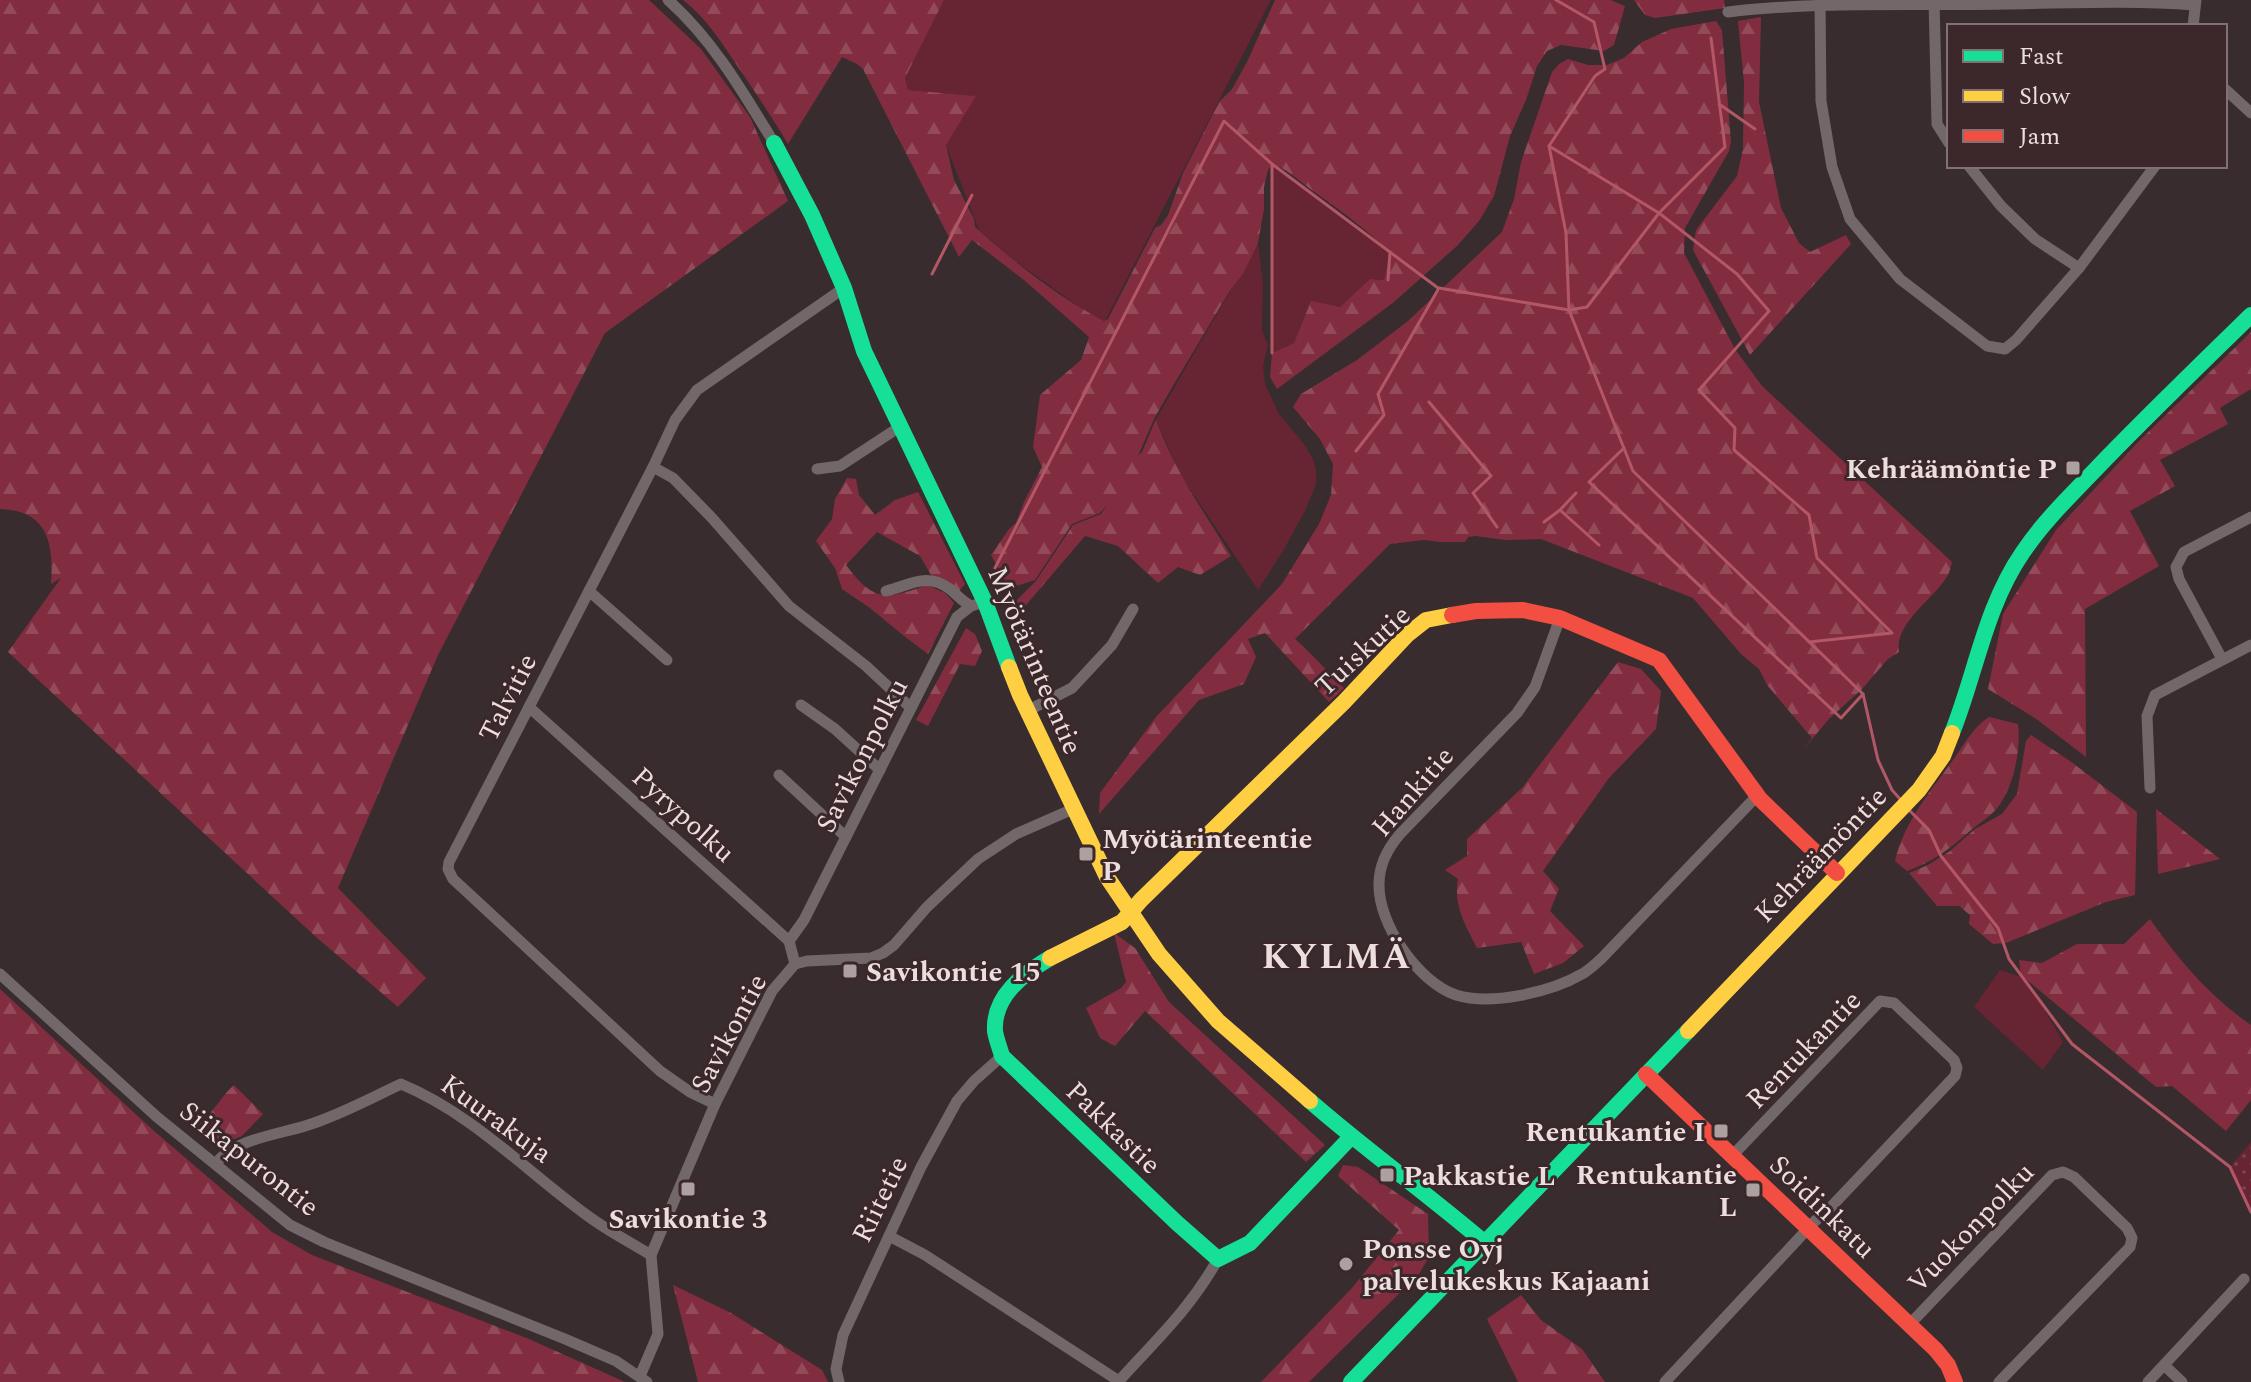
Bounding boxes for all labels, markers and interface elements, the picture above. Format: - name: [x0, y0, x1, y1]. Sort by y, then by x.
- legend: [1947, 24, 2227, 168]
- text: Fast: [2019, 39, 2064, 75]
- text: Slow: [2019, 79, 2071, 115]
- text: Jam: [2019, 119, 2060, 155]
- place label: Kehräämöntie P: [1846, 448, 2057, 491]
- marker: Kehräämöntie P: [2064, 459, 2082, 477]
- street label: Myötärinteentie: [976, 560, 1094, 761]
- street label: Tuiskutie: [1305, 595, 1421, 707]
- street label: Talvitie: [468, 646, 549, 749]
- street label: Savikonpolku: [805, 671, 920, 840]
- street label: Hankitie: [1361, 737, 1465, 847]
- street label: Pyrypolku: [621, 757, 745, 874]
- street label: Kehräämöntie: [1745, 777, 1898, 933]
- place label: Myötärinteentie P: [1102, 818, 1313, 893]
- marker: Myötärinteentie P: [1077, 845, 1095, 863]
- district label: KYLMÄ: [1262, 930, 1412, 985]
- place label: Savikontie 15: [866, 951, 1041, 994]
- marker: Savikontie 15: [841, 962, 859, 980]
- street label: Savikontie: [680, 966, 779, 1101]
- street label: Rentukantie: [1736, 981, 1872, 1119]
- street label: Kuurakuja: [431, 1064, 561, 1175]
- street label: Pakkastie: [1055, 1071, 1171, 1185]
- street label: Siikapurontie: [170, 1091, 328, 1228]
- place label: Rentukantie I: [1525, 1111, 1705, 1154]
- marker: Rentukantie I: [1712, 1122, 1730, 1140]
- street label: Soidinkatu: [1759, 1145, 1885, 1269]
- street label: Riitetie: [841, 1149, 920, 1250]
- street label: Vuokonpolku: [1897, 1153, 2045, 1303]
- place label: Rentukantie L: [1576, 1154, 1737, 1229]
- place label: Pakkastie L: [1403, 1155, 1555, 1198]
- marker: Pakkastie L: [1378, 1166, 1396, 1184]
- marker: Savikontie 3: [679, 1180, 697, 1198]
- marker: Rentukantie L: [1744, 1181, 1762, 1199]
- place label: Savikontie 3: [608, 1198, 768, 1241]
- place label: Ponsse Oyj palvelukeskus Kajaani: [1362, 1228, 1650, 1303]
- marker: Ponsse Oyj palvelukeskus Kajaani: [1337, 1255, 1355, 1273]

